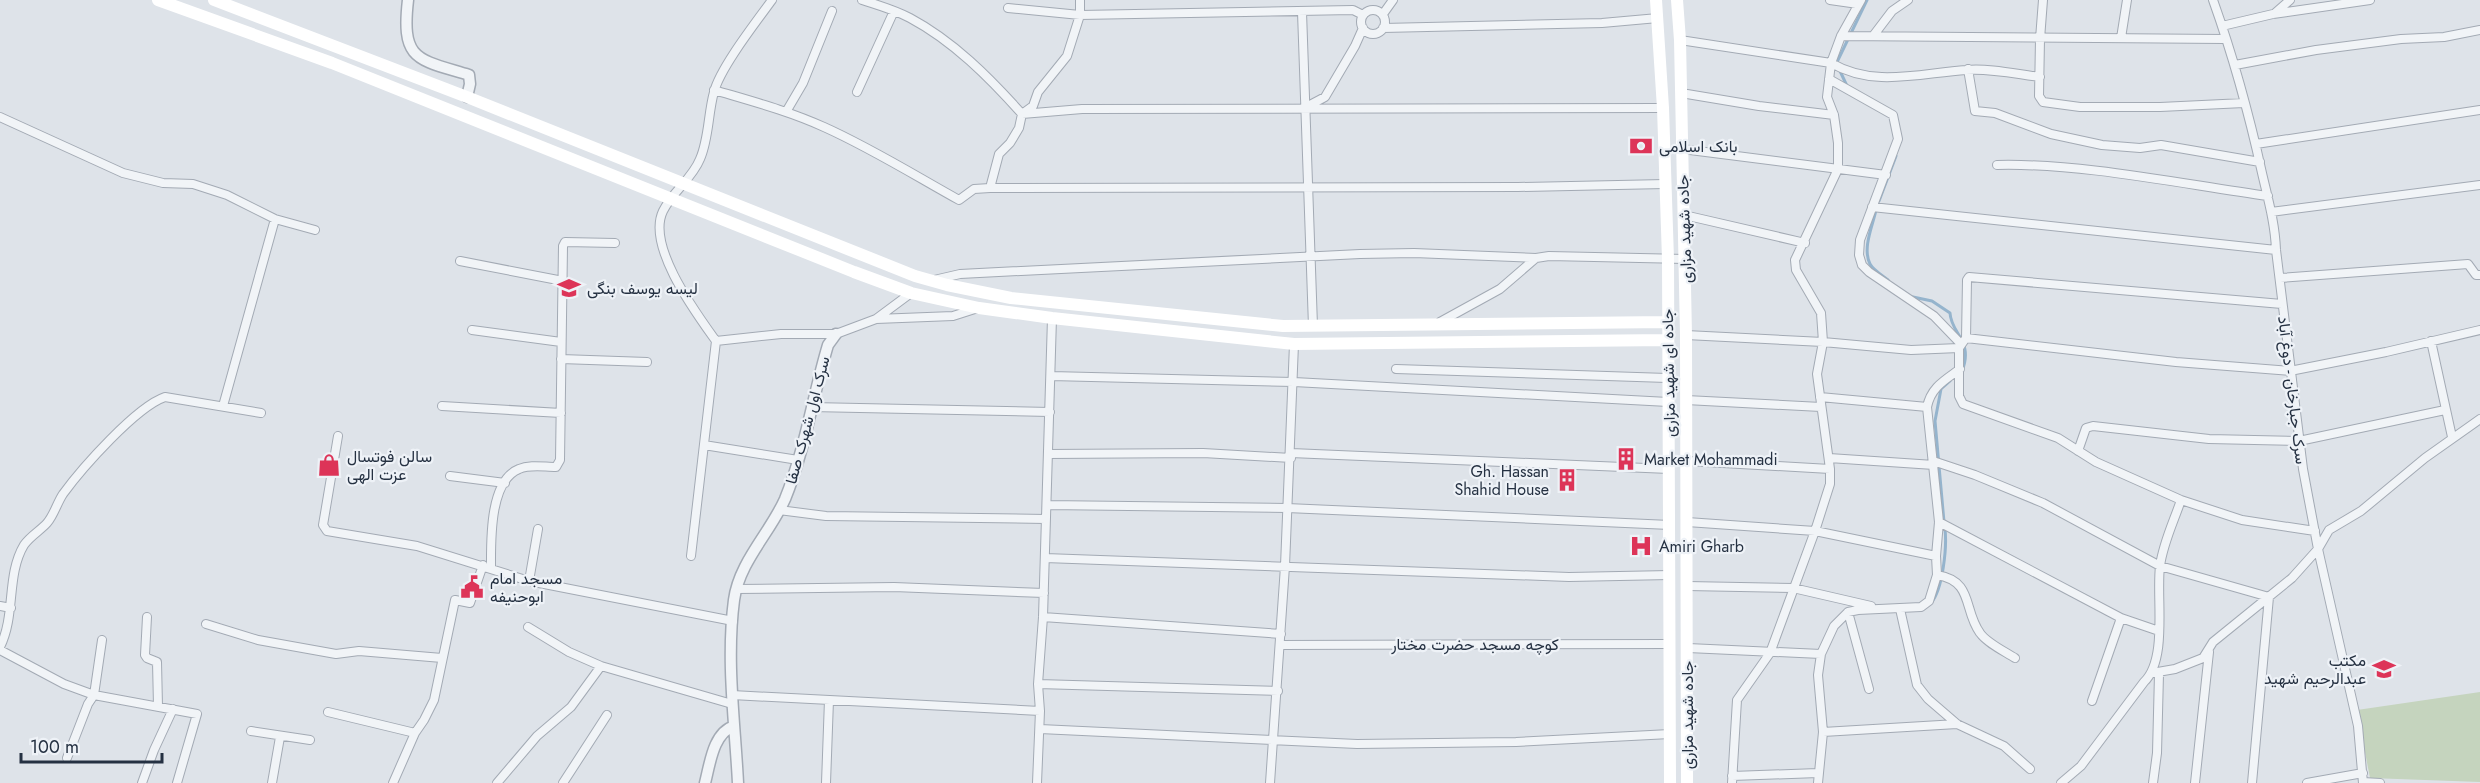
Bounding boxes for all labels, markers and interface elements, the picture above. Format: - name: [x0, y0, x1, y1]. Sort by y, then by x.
- bank icon: بانک اسلامی: [1628, 133, 1654, 159]
- place label: بانک اسلامی: [1659, 135, 1738, 158]
- street label: جاده شهید مزاری: [1671, 174, 1698, 284]
- school or university icon: لیسه یوسف بنگی: [556, 275, 582, 301]
- place label: لیسه یوسف بنگی: [587, 277, 698, 300]
- street label: جاده ای شهید مزاری: [1656, 308, 1681, 437]
- street label: سرک جبارخان - دوغ آباد: [2272, 315, 2313, 466]
- street label: سرک اول شهرک صفا: [779, 354, 836, 487]
- place label: سالن فوتسال عزت الهی: [347, 445, 432, 486]
- building icon: Market Mohammadi: [1613, 446, 1639, 472]
- place label: Market Mohammadi: [1644, 448, 1778, 471]
- shop icon: سالن فوتسال عزت الهی: [316, 452, 342, 478]
- place label: Gh. Hassan Shahid House: [1454, 460, 1549, 501]
- building icon: Gh. Hassan Shahid House: [1554, 467, 1580, 493]
- hospital icon: Amiri Gharb: [1628, 533, 1654, 559]
- place label: Amiri Gharb: [1659, 535, 1744, 558]
- place label: مسجد امام ابوحنیفه: [490, 567, 562, 608]
- public building icon: مسجد امام ابوحنیفه: [459, 574, 485, 600]
- street label: کوچه مسجد حضرت مختار: [1390, 633, 1559, 656]
- place label: مکتب عبدالرحیم شهید: [2264, 649, 2366, 690]
- school or university icon: مکتب عبدالرحیم شهید: [2371, 656, 2397, 682]
- street label: جاده شهید مزاری: [1676, 660, 1699, 769]
- scale bar: [21, 726, 162, 764]
- text: 100 m: [30, 734, 79, 760]

